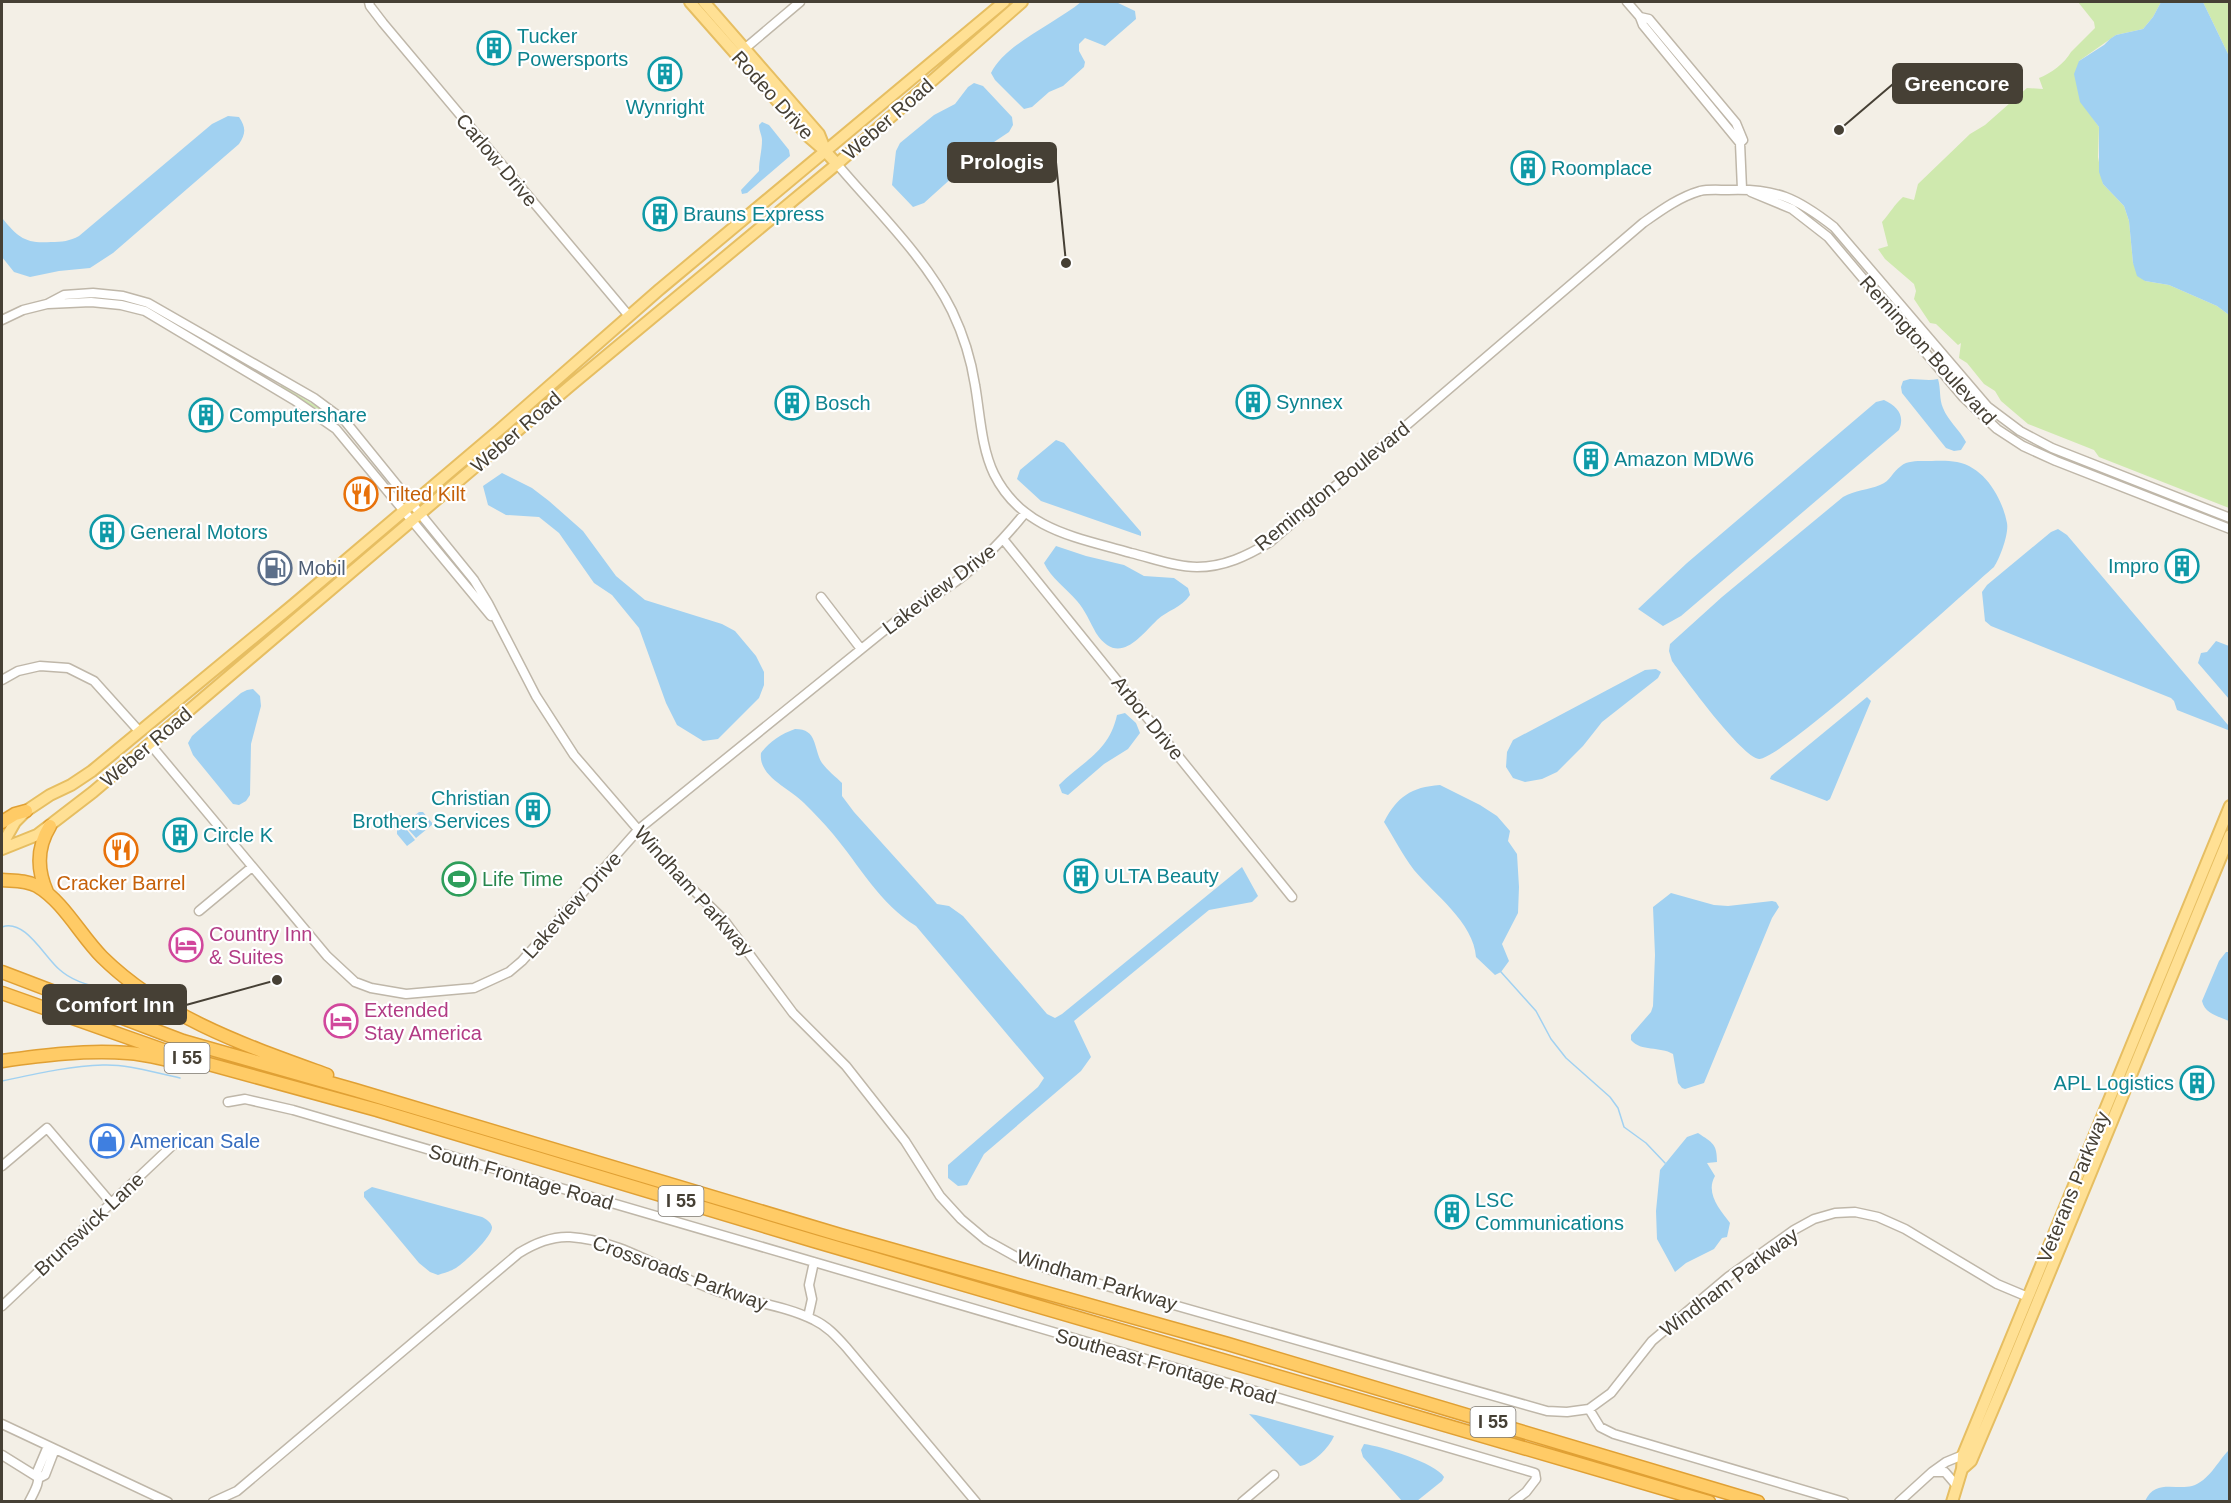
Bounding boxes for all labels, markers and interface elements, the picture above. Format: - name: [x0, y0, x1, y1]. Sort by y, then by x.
- place label: Tucker Powersports: [517, 25, 628, 70]
- building icon: Tucker Powersports: [476, 30, 512, 66]
- street label: Rodeo Drive: [728, 46, 818, 144]
- building icon: Wynright: [647, 56, 683, 92]
- callout: Greencore: [1893, 64, 2022, 103]
- text: Greencore: [1904, 72, 2010, 95]
- street label: Weber Road: [839, 74, 937, 164]
- place label: Wynright: [626, 96, 705, 118]
- street label: Carlow Drive: [452, 109, 542, 211]
- callout: Prologis: [948, 143, 1056, 182]
- text: Prologis: [960, 150, 1044, 173]
- building icon: Roomplace: [1510, 150, 1546, 186]
- place label: Roomplace: [1551, 157, 1652, 179]
- building icon: Brauns Express: [642, 196, 678, 232]
- place label: Brauns Express: [683, 203, 824, 225]
- street label: Remington Boulevard: [1855, 271, 2001, 429]
- building icon: Synnex: [1235, 384, 1271, 420]
- building icon: Bosch: [774, 385, 810, 421]
- street label: Weber Road: [467, 387, 565, 477]
- place label: Synnex: [1276, 391, 1343, 413]
- place label: Bosch: [815, 392, 871, 414]
- building icon: Computershare: [188, 397, 224, 433]
- place label: Computershare: [229, 404, 367, 426]
- street label: Remington Boulevard: [1250, 417, 1414, 555]
- building icon: Amazon MDW6: [1573, 441, 1609, 477]
- place label: Amazon MDW6: [1614, 448, 1754, 470]
- restaurant icon: Tilted Kilt: [343, 476, 379, 512]
- place label: Tilted Kilt: [384, 483, 466, 505]
- building icon: General Motors: [89, 514, 125, 550]
- place label: General Motors: [130, 521, 268, 543]
- street label: Lakeview Drive: [878, 539, 1000, 639]
- building icon: Impro: [2164, 548, 2200, 584]
- fuel station icon: Mobil: [257, 550, 293, 586]
- place label: Impro: [2108, 555, 2159, 577]
- place label: Mobil: [298, 557, 346, 579]
- street label: Arbor Drive: [1108, 672, 1188, 764]
- street label: Weber Road: [96, 703, 196, 791]
- place label: Christian Brothers Services: [352, 787, 510, 832]
- building icon: Christian Brothers Services: [515, 792, 551, 828]
- building icon: Circle K: [162, 817, 198, 853]
- street label: Windham Parkway: [630, 822, 758, 960]
- place label: Circle K: [203, 824, 274, 846]
- restaurant icon: Cracker Barrel: [103, 832, 139, 868]
- street label: Lakeview Drive: [518, 847, 626, 963]
- building icon: ULTA Beauty: [1063, 858, 1099, 894]
- sports icon: Life Time: [441, 861, 477, 897]
- place label: ULTA Beauty: [1104, 865, 1219, 887]
- place label: Life Time: [482, 868, 563, 890]
- place label: Cracker Barrel: [57, 872, 185, 894]
- place label: Country Inn & Suites: [209, 923, 312, 968]
- hotel icon: Country Inn & Suites: [168, 927, 204, 963]
- callout: Comfort Inn: [43, 985, 186, 1024]
- text: Comfort Inn: [56, 993, 174, 1016]
- place label: Extended Stay America: [364, 999, 483, 1044]
- hotel icon: Extended Stay America: [323, 1003, 359, 1039]
- road number: I 55: [164, 1043, 210, 1073]
- building icon: APL Logistics: [2179, 1065, 2215, 1101]
- place label: APL Logistics: [2054, 1072, 2174, 1094]
- street label: Veterans Parkway: [2033, 1108, 2113, 1266]
- shop icon: American Sale: [89, 1123, 125, 1159]
- place label: American Sale: [130, 1130, 260, 1152]
- street label: South Frontage Road: [426, 1140, 616, 1214]
- street label: Brunswick Lane: [30, 1168, 148, 1280]
- road number: I 55: [658, 1186, 704, 1216]
- place label: LSC Communications: [1475, 1189, 1624, 1234]
- building icon: LSC Communications: [1434, 1194, 1470, 1230]
- street label: Windham Parkway: [1656, 1223, 1802, 1341]
- street label: Crossroads Parkway: [590, 1231, 770, 1315]
- street label: Windham Parkway: [1014, 1245, 1180, 1315]
- street label: Southeast Frontage Road: [1053, 1324, 1279, 1408]
- road number: I 55: [1470, 1407, 1516, 1437]

